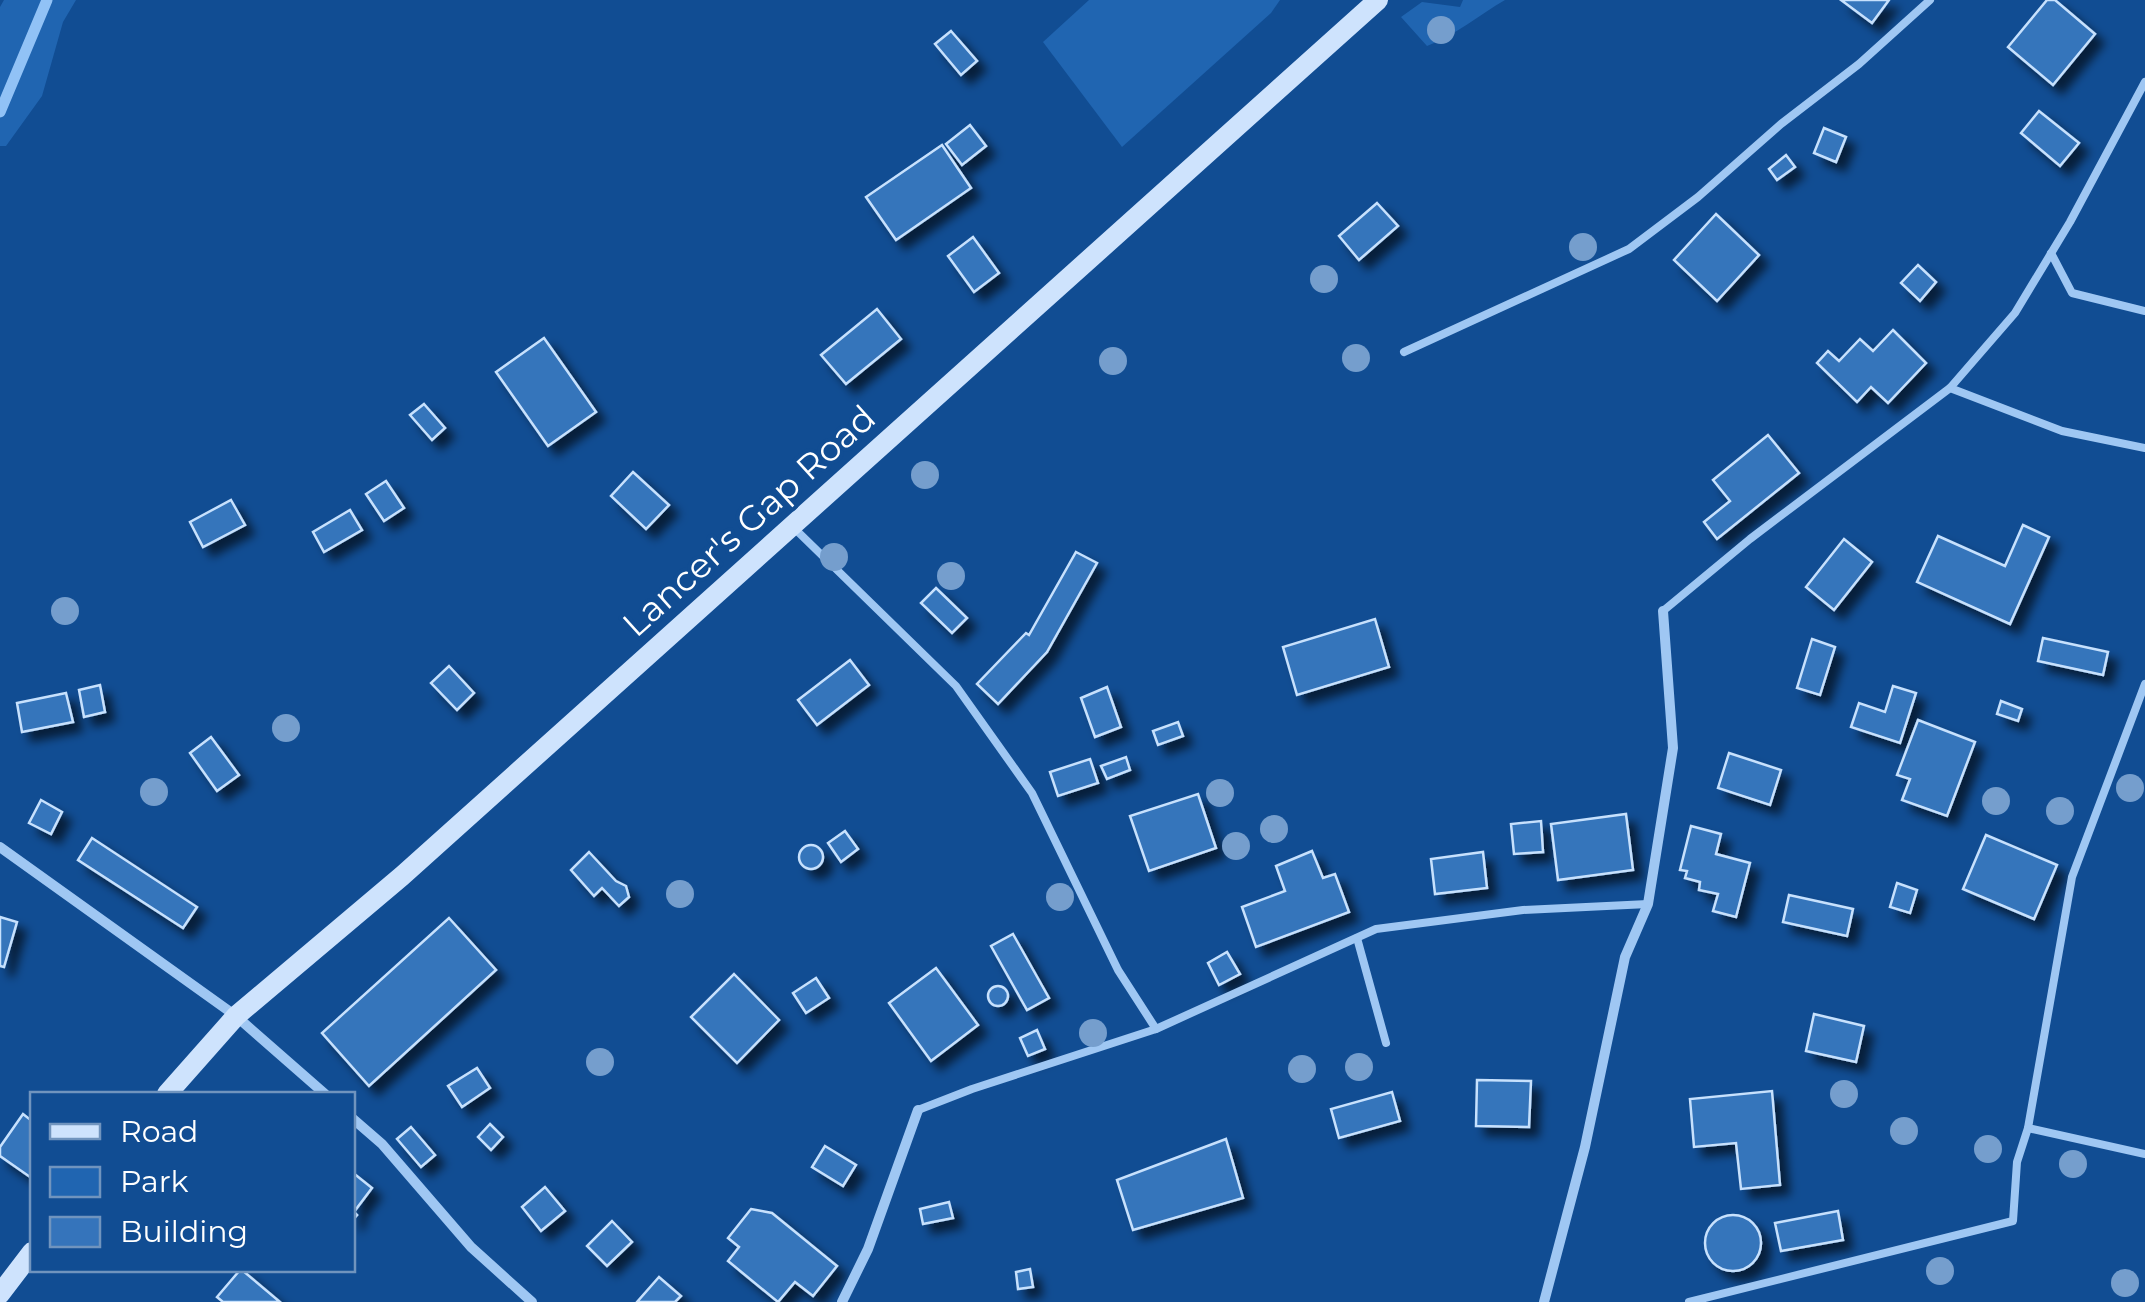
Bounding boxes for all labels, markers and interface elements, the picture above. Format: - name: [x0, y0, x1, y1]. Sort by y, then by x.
- street label: Lancer's Gap Road: [614, 396, 884, 645]
- legend: [30, 1092, 355, 1272]
- text: Road: [120, 1113, 198, 1150]
- text: Park: [120, 1163, 189, 1200]
- text: Building: [120, 1213, 248, 1250]

